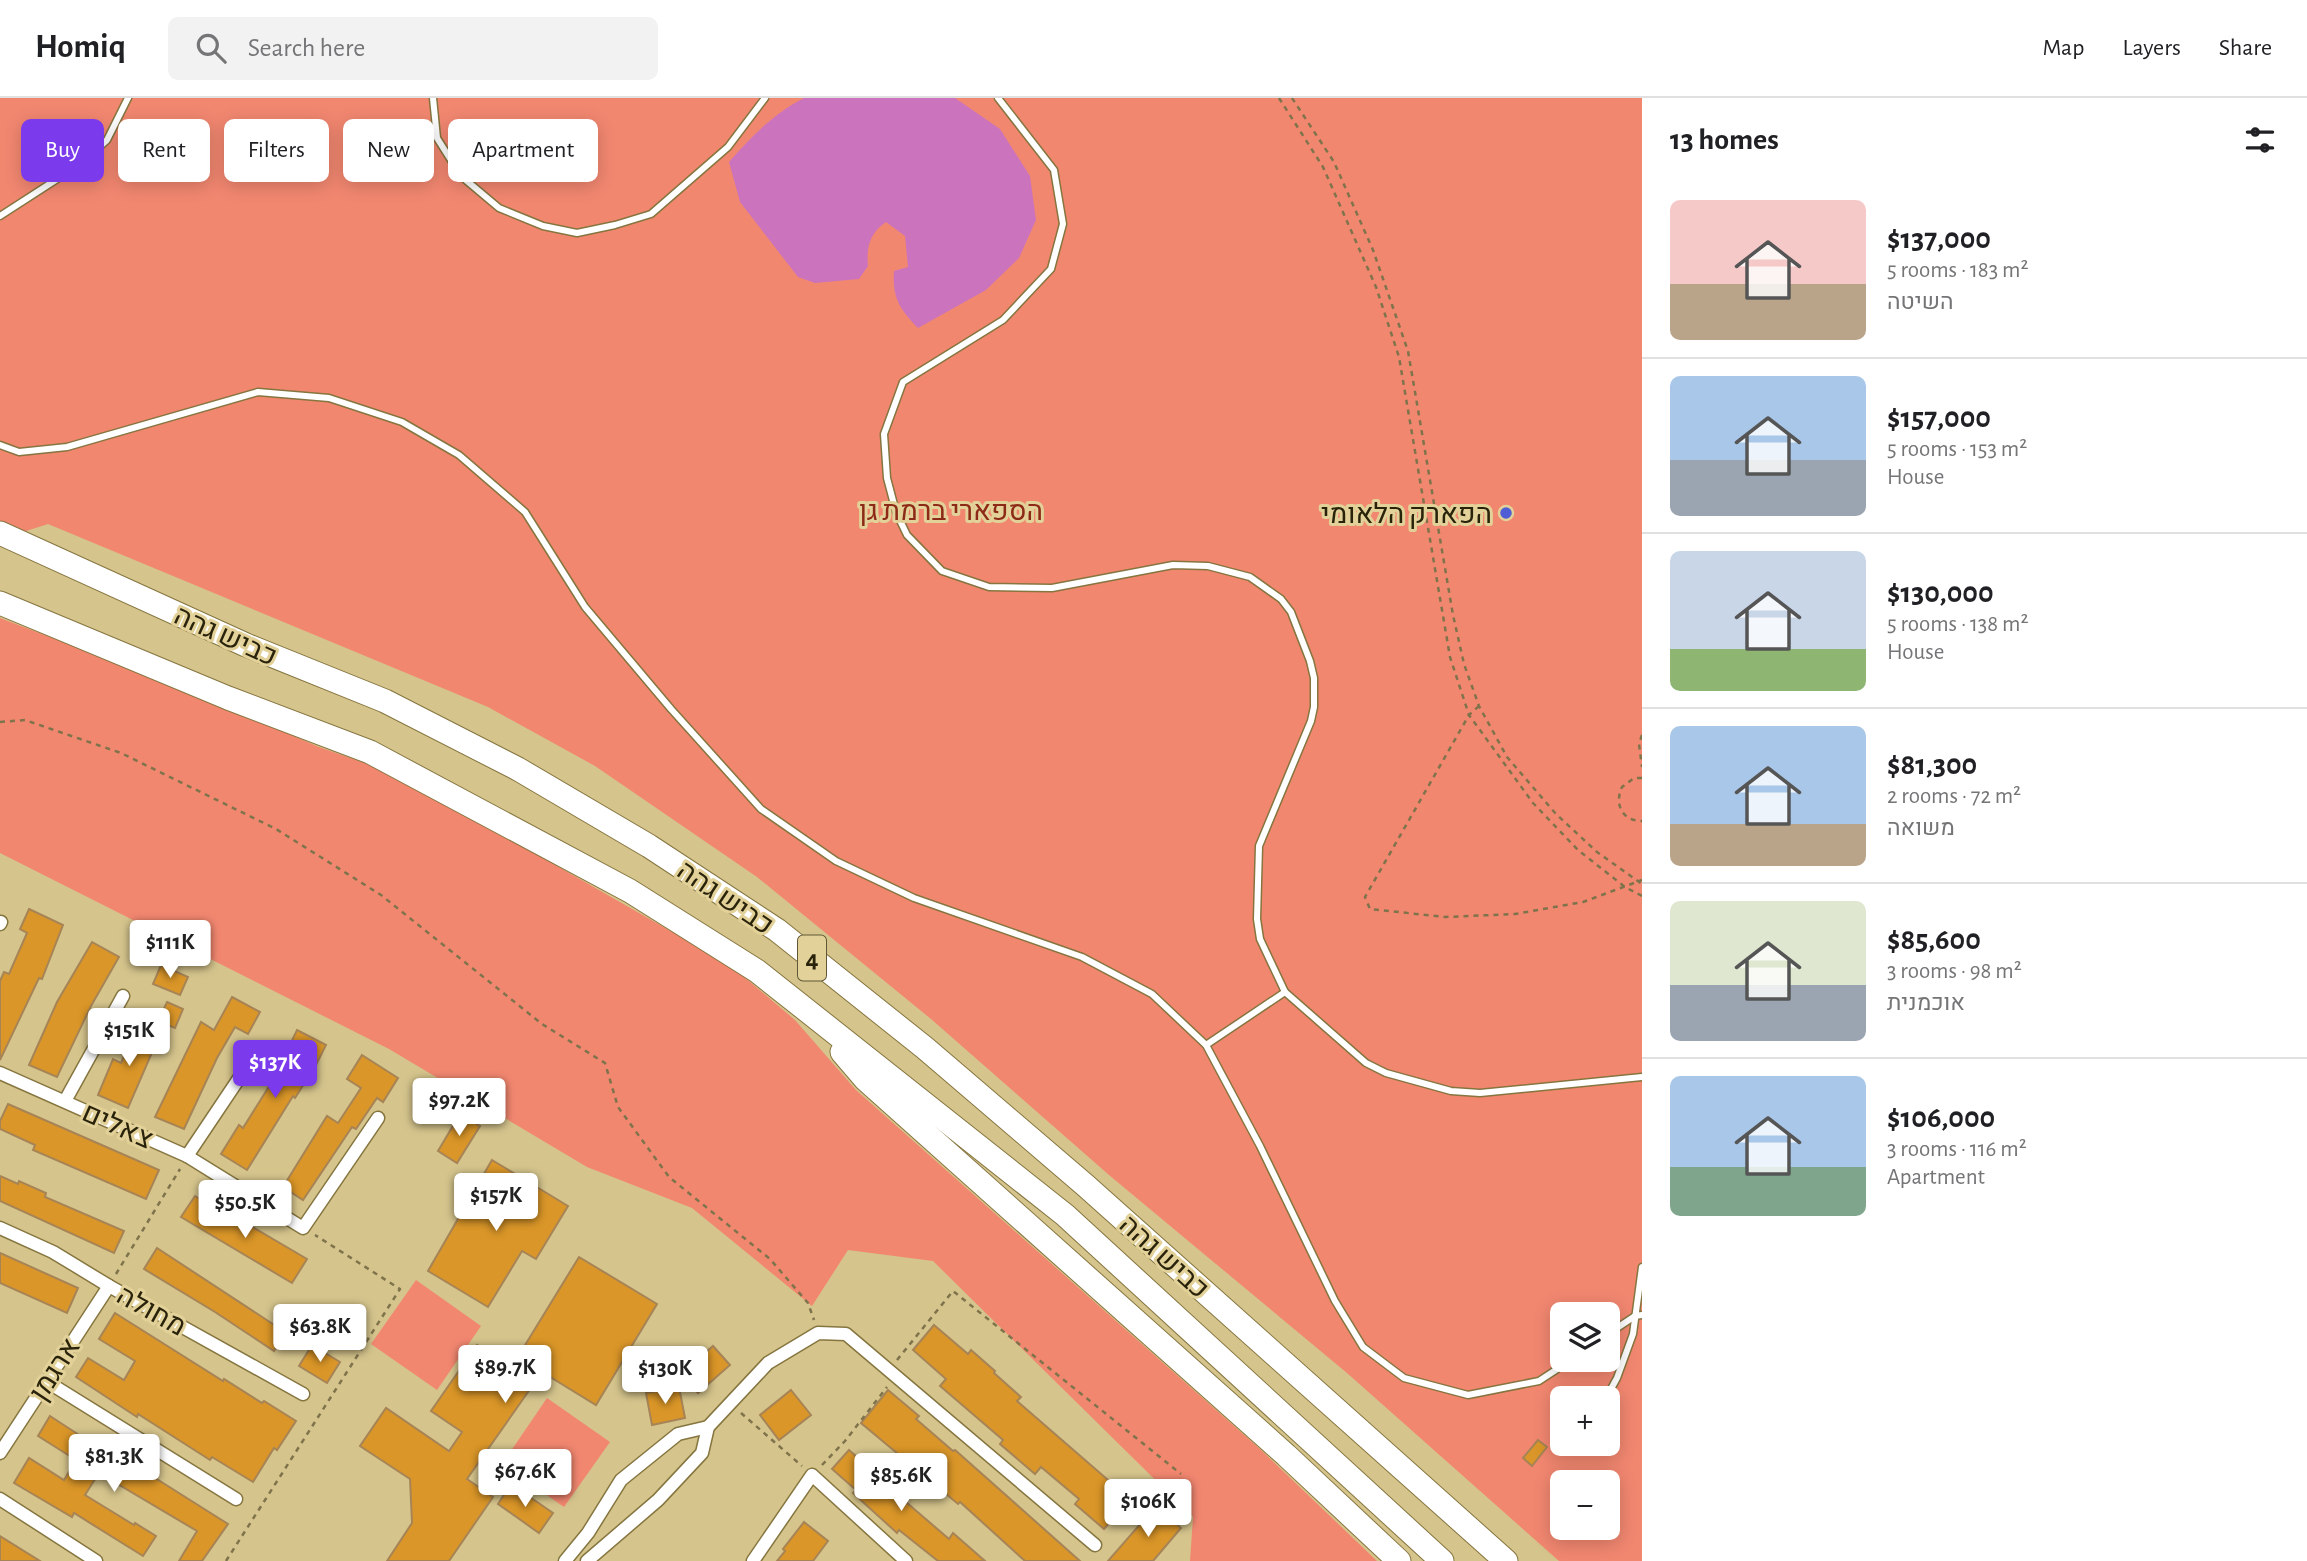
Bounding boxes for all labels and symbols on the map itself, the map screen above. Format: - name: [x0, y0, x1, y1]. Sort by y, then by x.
- park label: הספארי ברמת גן: [859, 498, 1043, 526]
- place label: הפארק הלאומי: [1321, 501, 1492, 529]
- marker: הפארק הלאומי: [1498, 505, 1514, 521]
- street label: כביש גהה: [170, 602, 281, 672]
- street label: כביש גהה: [672, 857, 778, 941]
- pin: $111K: [121, 920, 219, 980]
- road number: 4: [798, 936, 826, 980]
- pin: $151K: [80, 1009, 178, 1068]
- pin: $137K: [226, 1040, 324, 1100]
- pin: $97.2K: [402, 1079, 516, 1138]
- street label: צאלים: [78, 1099, 157, 1155]
- pin: $157K: [447, 1174, 545, 1233]
- pin: $50.5K: [188, 1180, 302, 1240]
- street label: כביש גהה: [1114, 1211, 1213, 1304]
- street label: מחולה: [112, 1282, 190, 1342]
- pin: $63.8K: [263, 1304, 377, 1364]
- street label: ארגמן: [25, 1334, 86, 1406]
- pin: $89.7K: [448, 1346, 562, 1405]
- pin: $130K: [616, 1346, 714, 1406]
- pin: $81.3K: [57, 1434, 171, 1494]
- pin: $67.6K: [468, 1450, 582, 1509]
- pin: $85.6K: [844, 1454, 958, 1513]
- pin: $106K: [1099, 1480, 1197, 1539]

